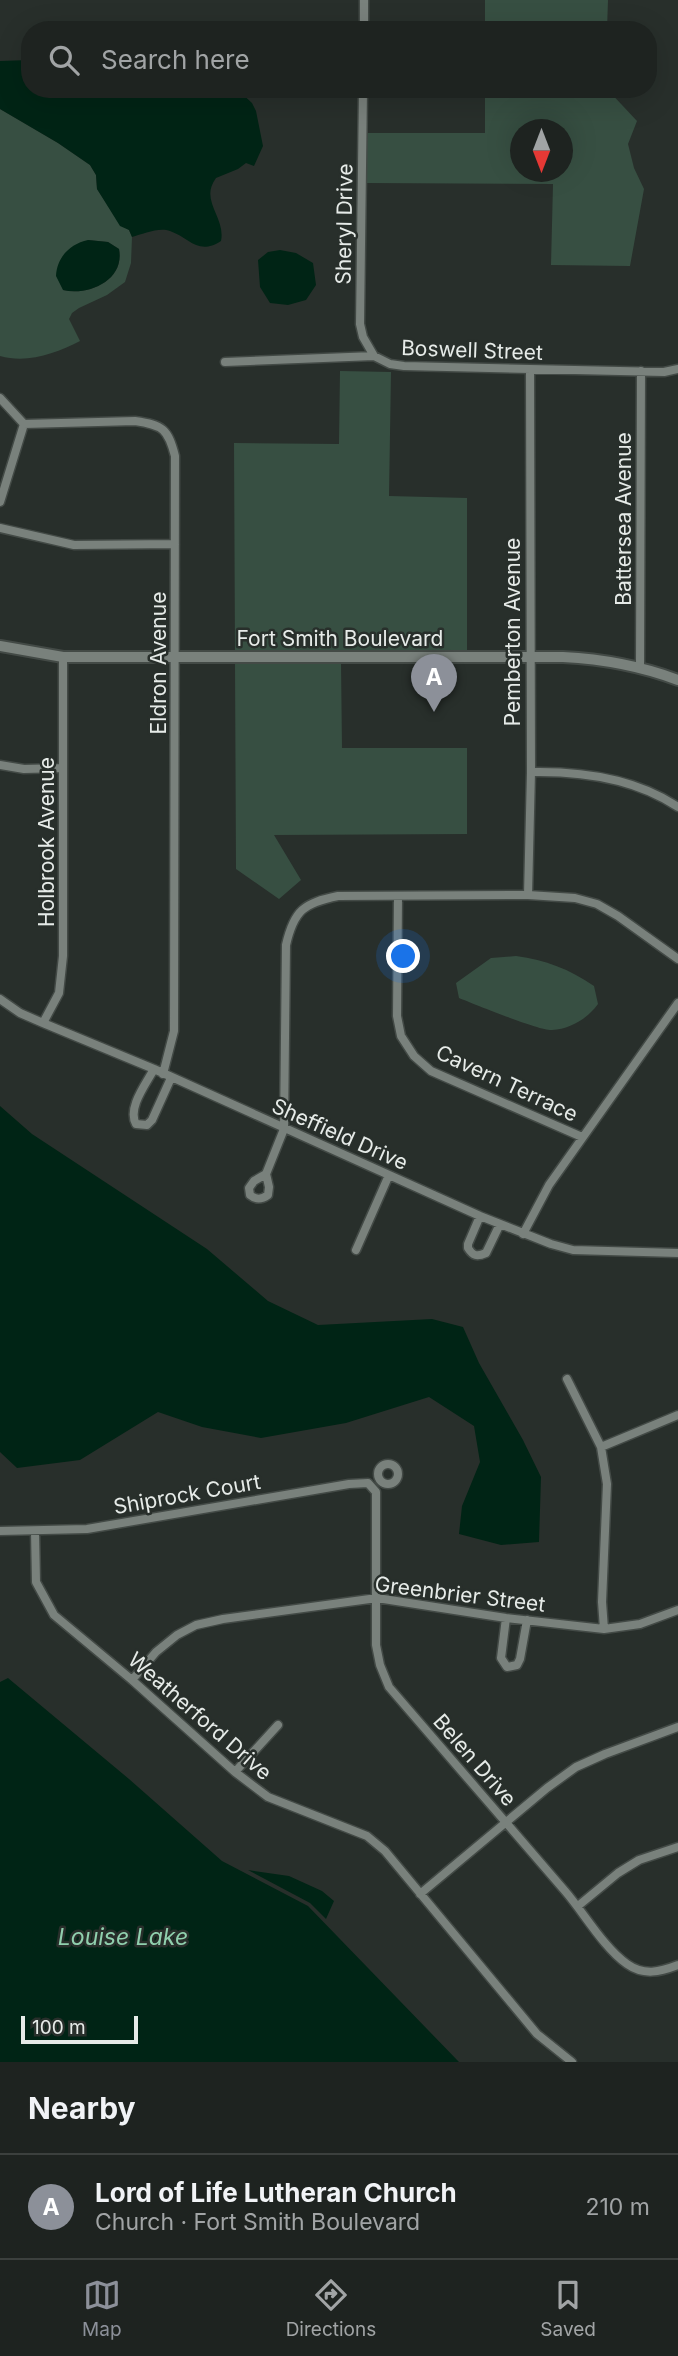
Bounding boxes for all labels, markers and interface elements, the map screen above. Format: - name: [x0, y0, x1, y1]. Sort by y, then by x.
- search box: [21, 21, 657, 98]
- icon: search: [45, 41, 83, 79]
- text: Search here: [101, 44, 250, 75]
- north arrow: [510, 119, 573, 182]
- street label: Sheryl Drive: [330, 163, 358, 285]
- street label: Boswell Street: [401, 335, 543, 365]
- street label: Battersea Avenue: [611, 432, 636, 606]
- street label: Pemberton Avenue: [500, 538, 525, 726]
- street label: Eldron Avenue: [146, 592, 171, 734]
- street label: Fort Smith Boulevard: [237, 626, 443, 651]
- pin: A: [411, 654, 457, 712]
- street label: Holbrook Avenue: [34, 757, 59, 927]
- your location: [386, 939, 420, 973]
- street label: Cavern Terrace: [432, 1039, 582, 1127]
- street label: Sheffield Drive: [268, 1093, 412, 1175]
- street label: Shiprock Court: [112, 1469, 263, 1519]
- street label: Greenbrier Street: [373, 1571, 547, 1617]
- street label: Weatherford Drive: [123, 1647, 277, 1785]
- street label: Belen Drive: [428, 1709, 522, 1811]
- water label: Louise Lake: [58, 1923, 188, 1951]
- scale bar: [21, 2013, 138, 2045]
- text: 100 m: [32, 2016, 86, 2039]
- text: Nearby: [28, 2090, 136, 2126]
- text: Lord of Life Lutheran Church: [95, 2177, 457, 2208]
- text: A: [42, 2193, 60, 2221]
- text: 210 m: [585, 2193, 650, 2221]
- text: Church · Fort Smith Boulevard: [95, 2208, 420, 2236]
- tab: Map: [82, 2276, 122, 2341]
- tab: Directions: [286, 2276, 376, 2341]
- tab: Saved: [540, 2276, 596, 2341]

